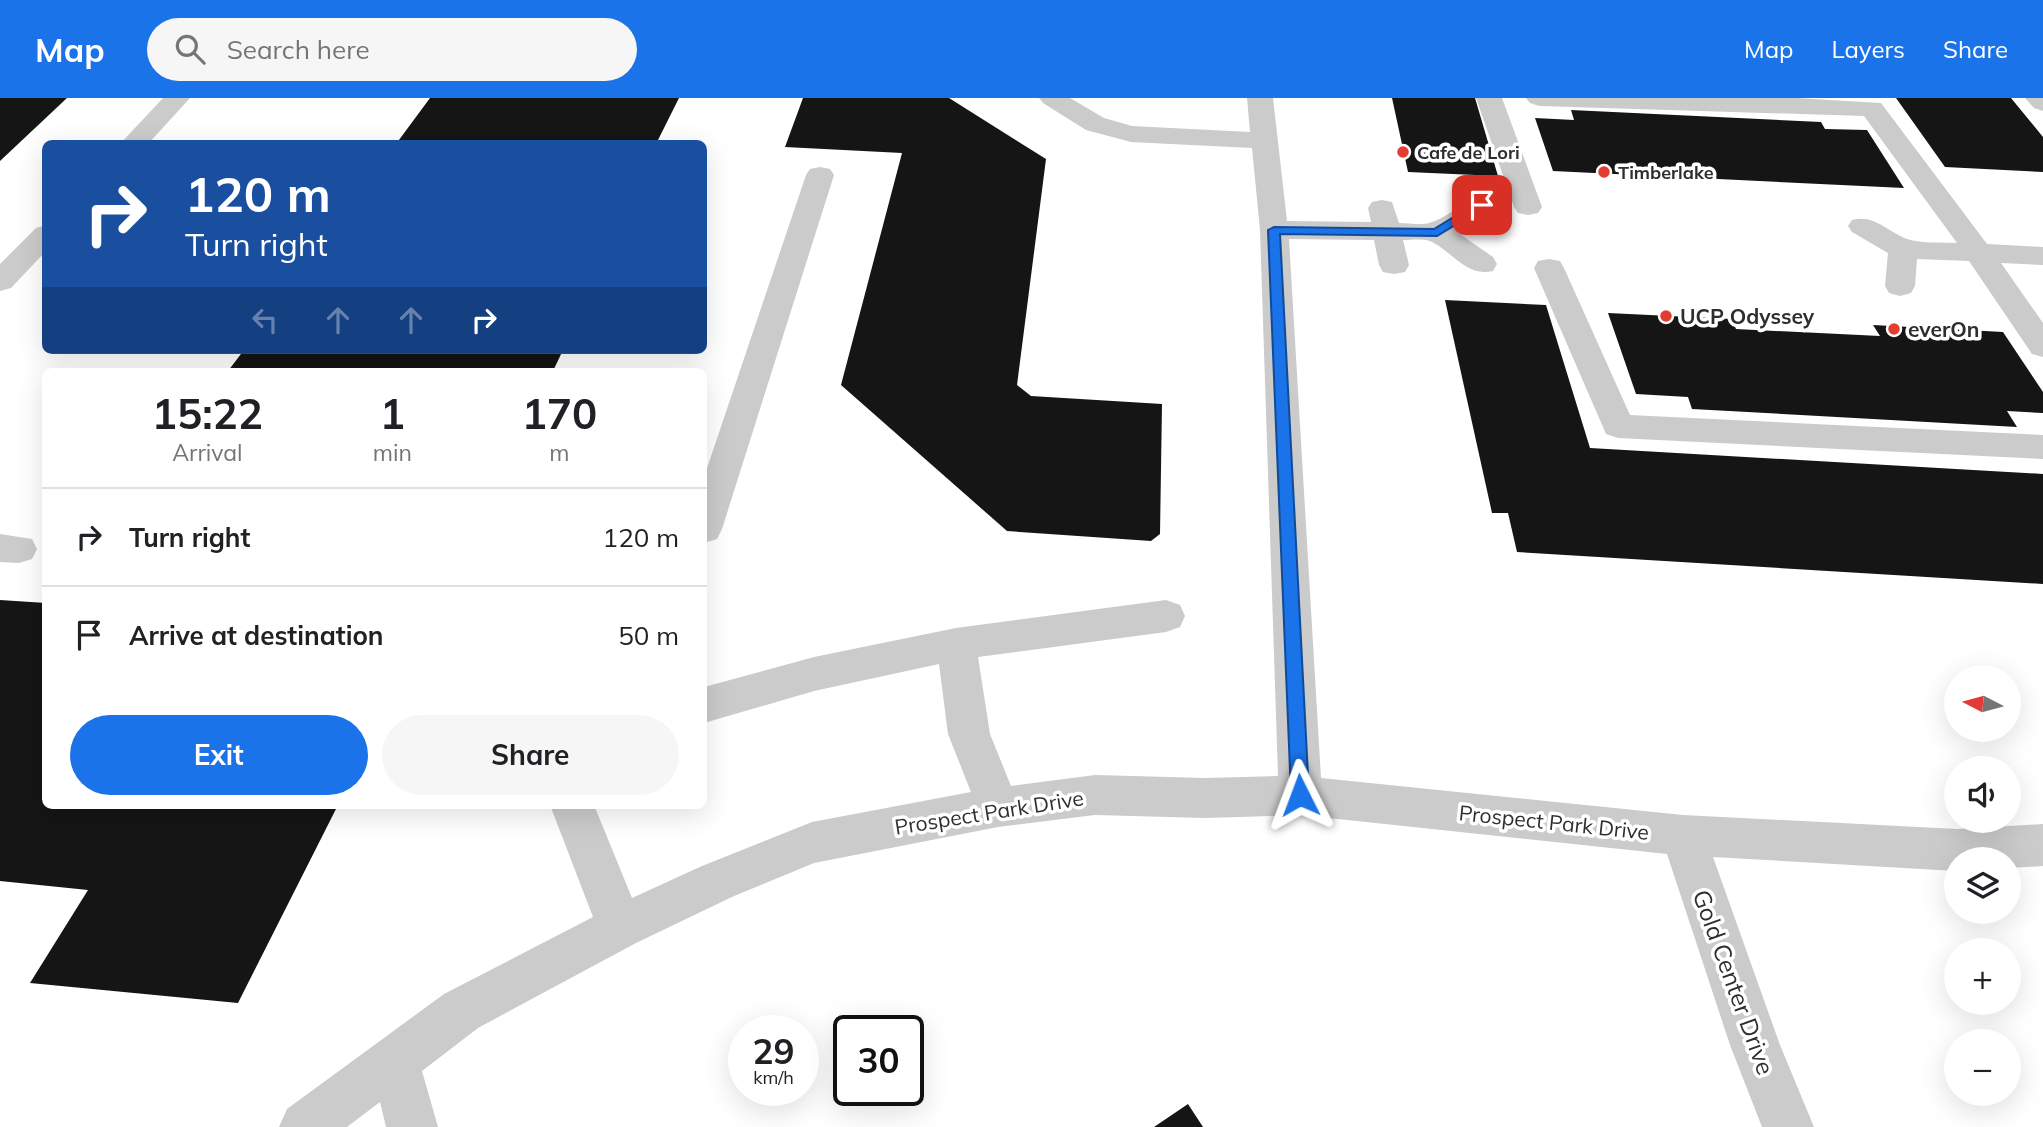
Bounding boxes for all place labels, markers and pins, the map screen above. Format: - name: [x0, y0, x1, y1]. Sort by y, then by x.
- place label: Cafe de Lori: [1417, 141, 1520, 164]
- marker: Cafe de Lori: [1395, 144, 1411, 160]
- place label: Timberlake: [1618, 161, 1714, 184]
- marker: Timberlake: [1596, 164, 1612, 180]
- pin: [1452, 175, 1512, 235]
- place label: UCP Odyssey: [1680, 303, 1815, 329]
- marker: UCP Odyssey: [1658, 308, 1674, 324]
- place label: everOn: [1908, 316, 1980, 342]
- marker: everOn: [1886, 321, 1902, 337]

